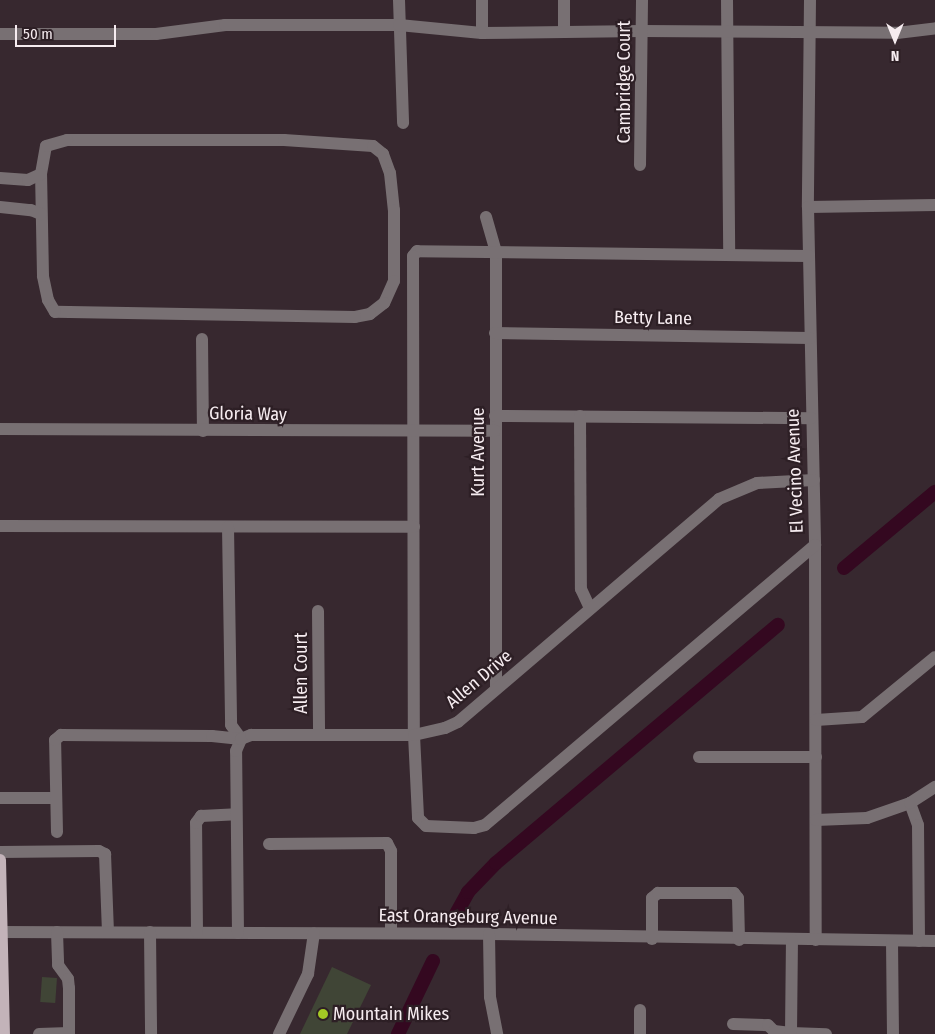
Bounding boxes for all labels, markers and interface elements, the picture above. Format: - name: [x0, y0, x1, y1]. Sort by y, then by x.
- scale bar: [18, 15, 119, 47]
- north arrow: [870, 15, 920, 65]
- street label: Cambridge Court: [613, 21, 635, 143]
- text: 50 m: [23, 25, 53, 43]
- text: N: [891, 47, 899, 64]
- street label: Betty Lane: [614, 307, 692, 329]
- street label: Gloria Way: [209, 403, 287, 425]
- street label: Kurt Avenue: [467, 407, 489, 497]
- street label: El Vecino Avenue: [782, 408, 808, 534]
- street label: Allen Court: [290, 632, 312, 714]
- street label: Allen Drive: [442, 645, 516, 713]
- street label: East Orangeburg Avenue: [378, 905, 558, 929]
- place label: Mountain Mikes: [333, 1003, 449, 1025]
- marker: Mountain Mikes: [317, 1008, 329, 1020]

